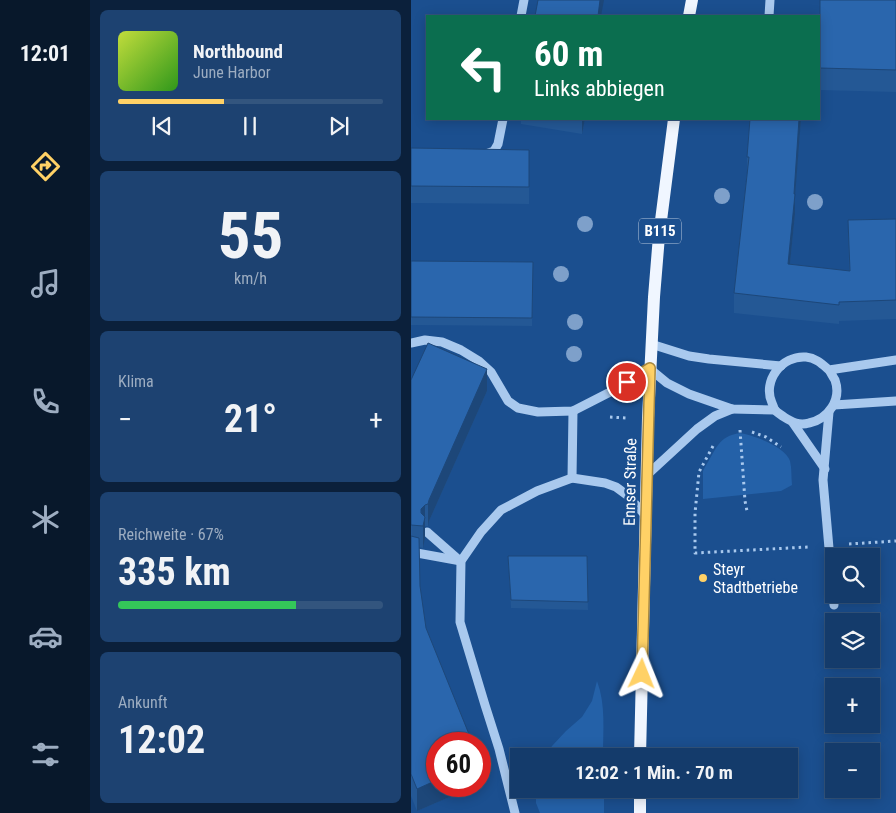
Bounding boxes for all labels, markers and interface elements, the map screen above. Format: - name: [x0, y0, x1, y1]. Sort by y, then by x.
- text: 60 m: [534, 34, 603, 75]
- icon: left: [451, 35, 516, 100]
- text: Northbound: [193, 40, 283, 63]
- text: 12:01: [20, 41, 70, 66]
- text: June Harbor: [193, 63, 271, 82]
- text: Links abbiegen: [534, 76, 665, 101]
- icon: previous: [148, 112, 176, 140]
- icon: pause: [236, 112, 264, 140]
- icon: next: [325, 112, 353, 140]
- icon: directions: [28, 149, 63, 184]
- text: 55: [218, 198, 283, 274]
- road number: B115: [639, 218, 681, 244]
- icon: music: [28, 266, 63, 301]
- text: km/h: [234, 269, 267, 288]
- pin: [606, 361, 648, 403]
- icon: arrive: [613, 368, 641, 396]
- text: Klima: [118, 372, 154, 391]
- icon: phone: [28, 384, 63, 419]
- text: 21°: [224, 397, 277, 441]
- text: −: [118, 403, 132, 436]
- text: +: [369, 403, 383, 436]
- street label: Ennser Straße: [620, 438, 640, 526]
- icon: climate: [28, 502, 63, 537]
- text: Reichweite · 67%: [118, 525, 224, 544]
- map controls: [825, 548, 880, 798]
- button: search: [825, 548, 880, 603]
- text: 335 km: [118, 550, 231, 594]
- place label: Steyr Stadtbetriebe: [713, 560, 798, 597]
- marker: Steyr Stadtbetriebe: [697, 572, 709, 584]
- button: layers: [825, 613, 880, 668]
- icon: car: [28, 619, 63, 654]
- position arrow: [615, 647, 667, 699]
- button: +: [825, 678, 880, 733]
- text: Ankunft: [118, 693, 167, 712]
- text: 12:02: [118, 718, 205, 762]
- speed limit sign: 60: [426, 732, 491, 797]
- icon: filters: [28, 737, 63, 772]
- button: −: [825, 743, 880, 798]
- text: 12:02 · 1 Min. · 70 m: [575, 761, 733, 784]

